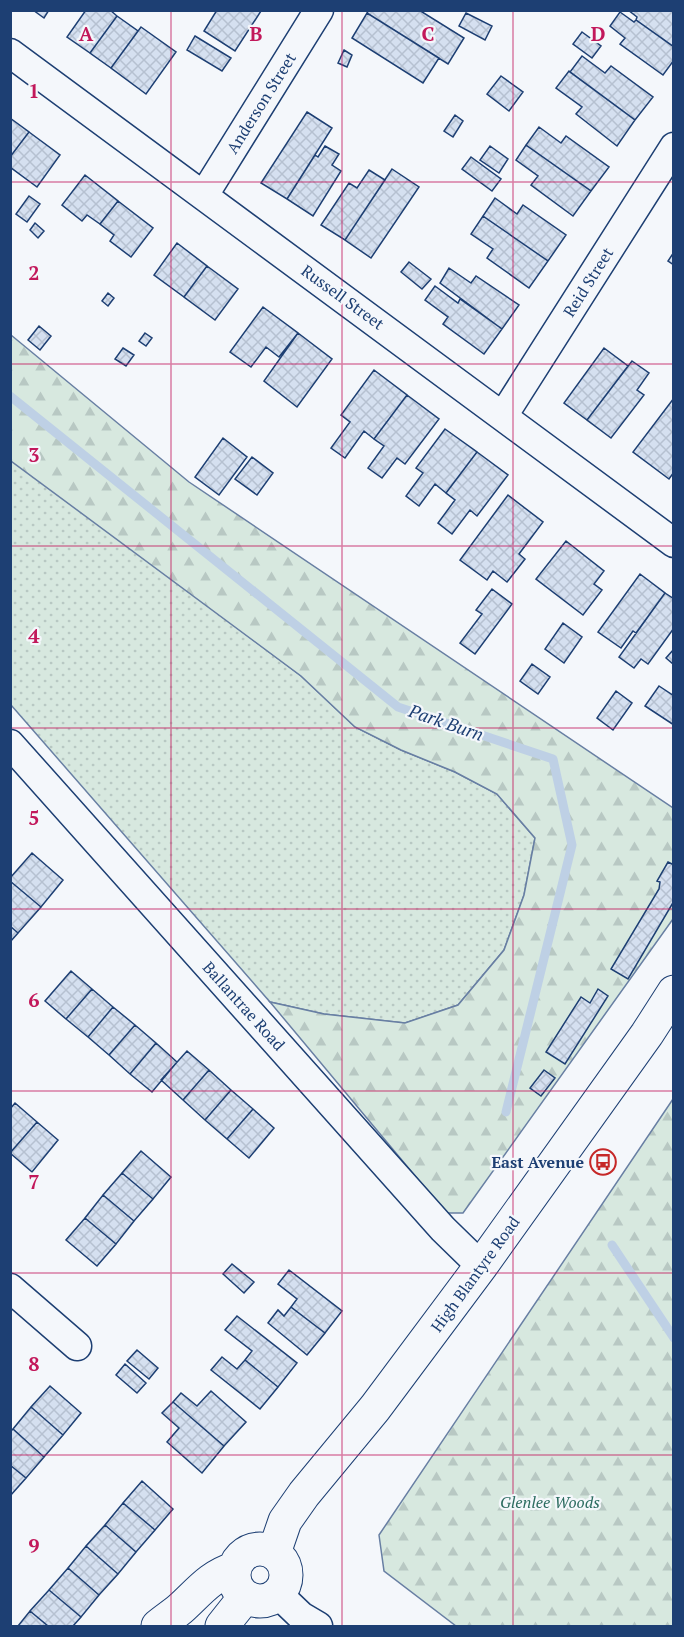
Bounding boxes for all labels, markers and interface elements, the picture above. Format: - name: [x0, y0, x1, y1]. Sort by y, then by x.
- text: A: [79, 20, 94, 47]
- text: B: [250, 20, 263, 47]
- text: C: [421, 20, 435, 47]
- text: D: [591, 20, 605, 47]
- street label: Anderson Street: [221, 48, 301, 158]
- text: 1: [28, 77, 40, 104]
- street label: Reid Street: [558, 243, 618, 321]
- text: 2: [28, 259, 40, 286]
- street label: Russell Street: [297, 259, 389, 335]
- text: 3: [28, 441, 40, 468]
- text: 4: [28, 622, 40, 649]
- water label: Park Burn: [405, 698, 487, 746]
- text: 5: [28, 804, 40, 831]
- street label: Ballantrae Road: [198, 957, 290, 1055]
- text: 6: [28, 986, 40, 1013]
- bus stop icon: East Avenue: [588, 1147, 618, 1177]
- place label: East Avenue: [491, 1151, 584, 1173]
- text: 7: [28, 1168, 40, 1195]
- street label: High Blantyre Road: [425, 1212, 525, 1336]
- text: 8: [28, 1350, 40, 1377]
- park label: Glenlee Woods: [500, 1491, 600, 1513]
- text: 9: [28, 1532, 40, 1559]

